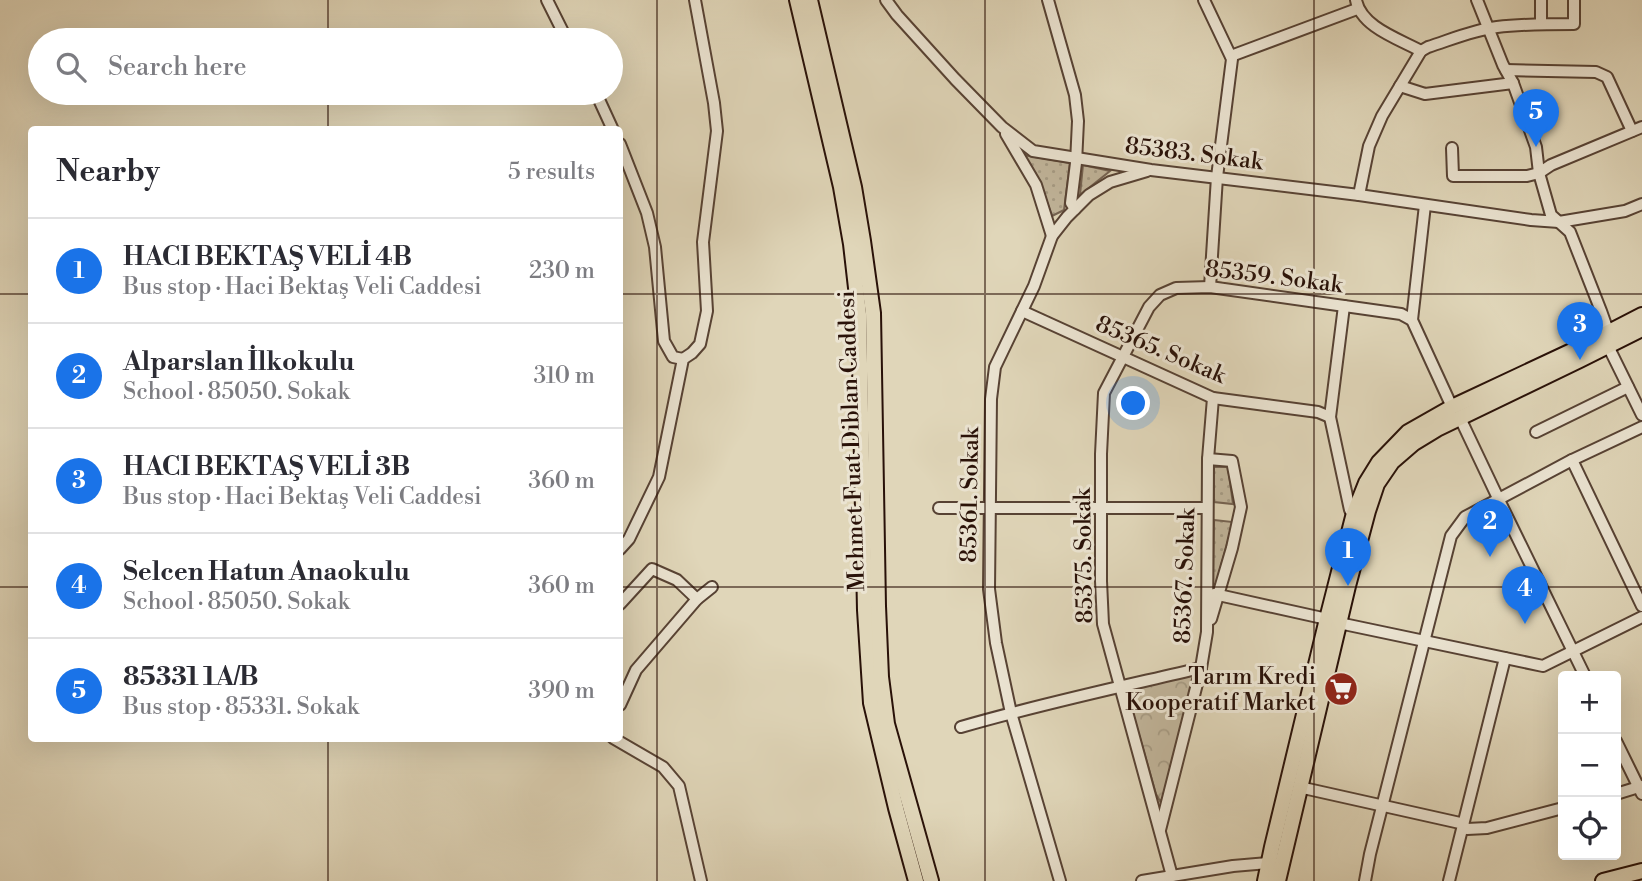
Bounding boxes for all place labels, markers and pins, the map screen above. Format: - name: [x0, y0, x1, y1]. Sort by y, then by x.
- pin: 5: [1513, 89, 1559, 147]
- pin: 3: [1557, 302, 1603, 360]
- pin: 2: [1467, 499, 1513, 557]
- pin: 1: [1325, 528, 1371, 586]
- pin: 4: [1502, 566, 1548, 624]
- place label: Tarım Kredi Kooperatif Market: [1125, 663, 1316, 717]
- supermarket icon: Tarım Kredi Kooperatif Market: [1322, 670, 1360, 708]

